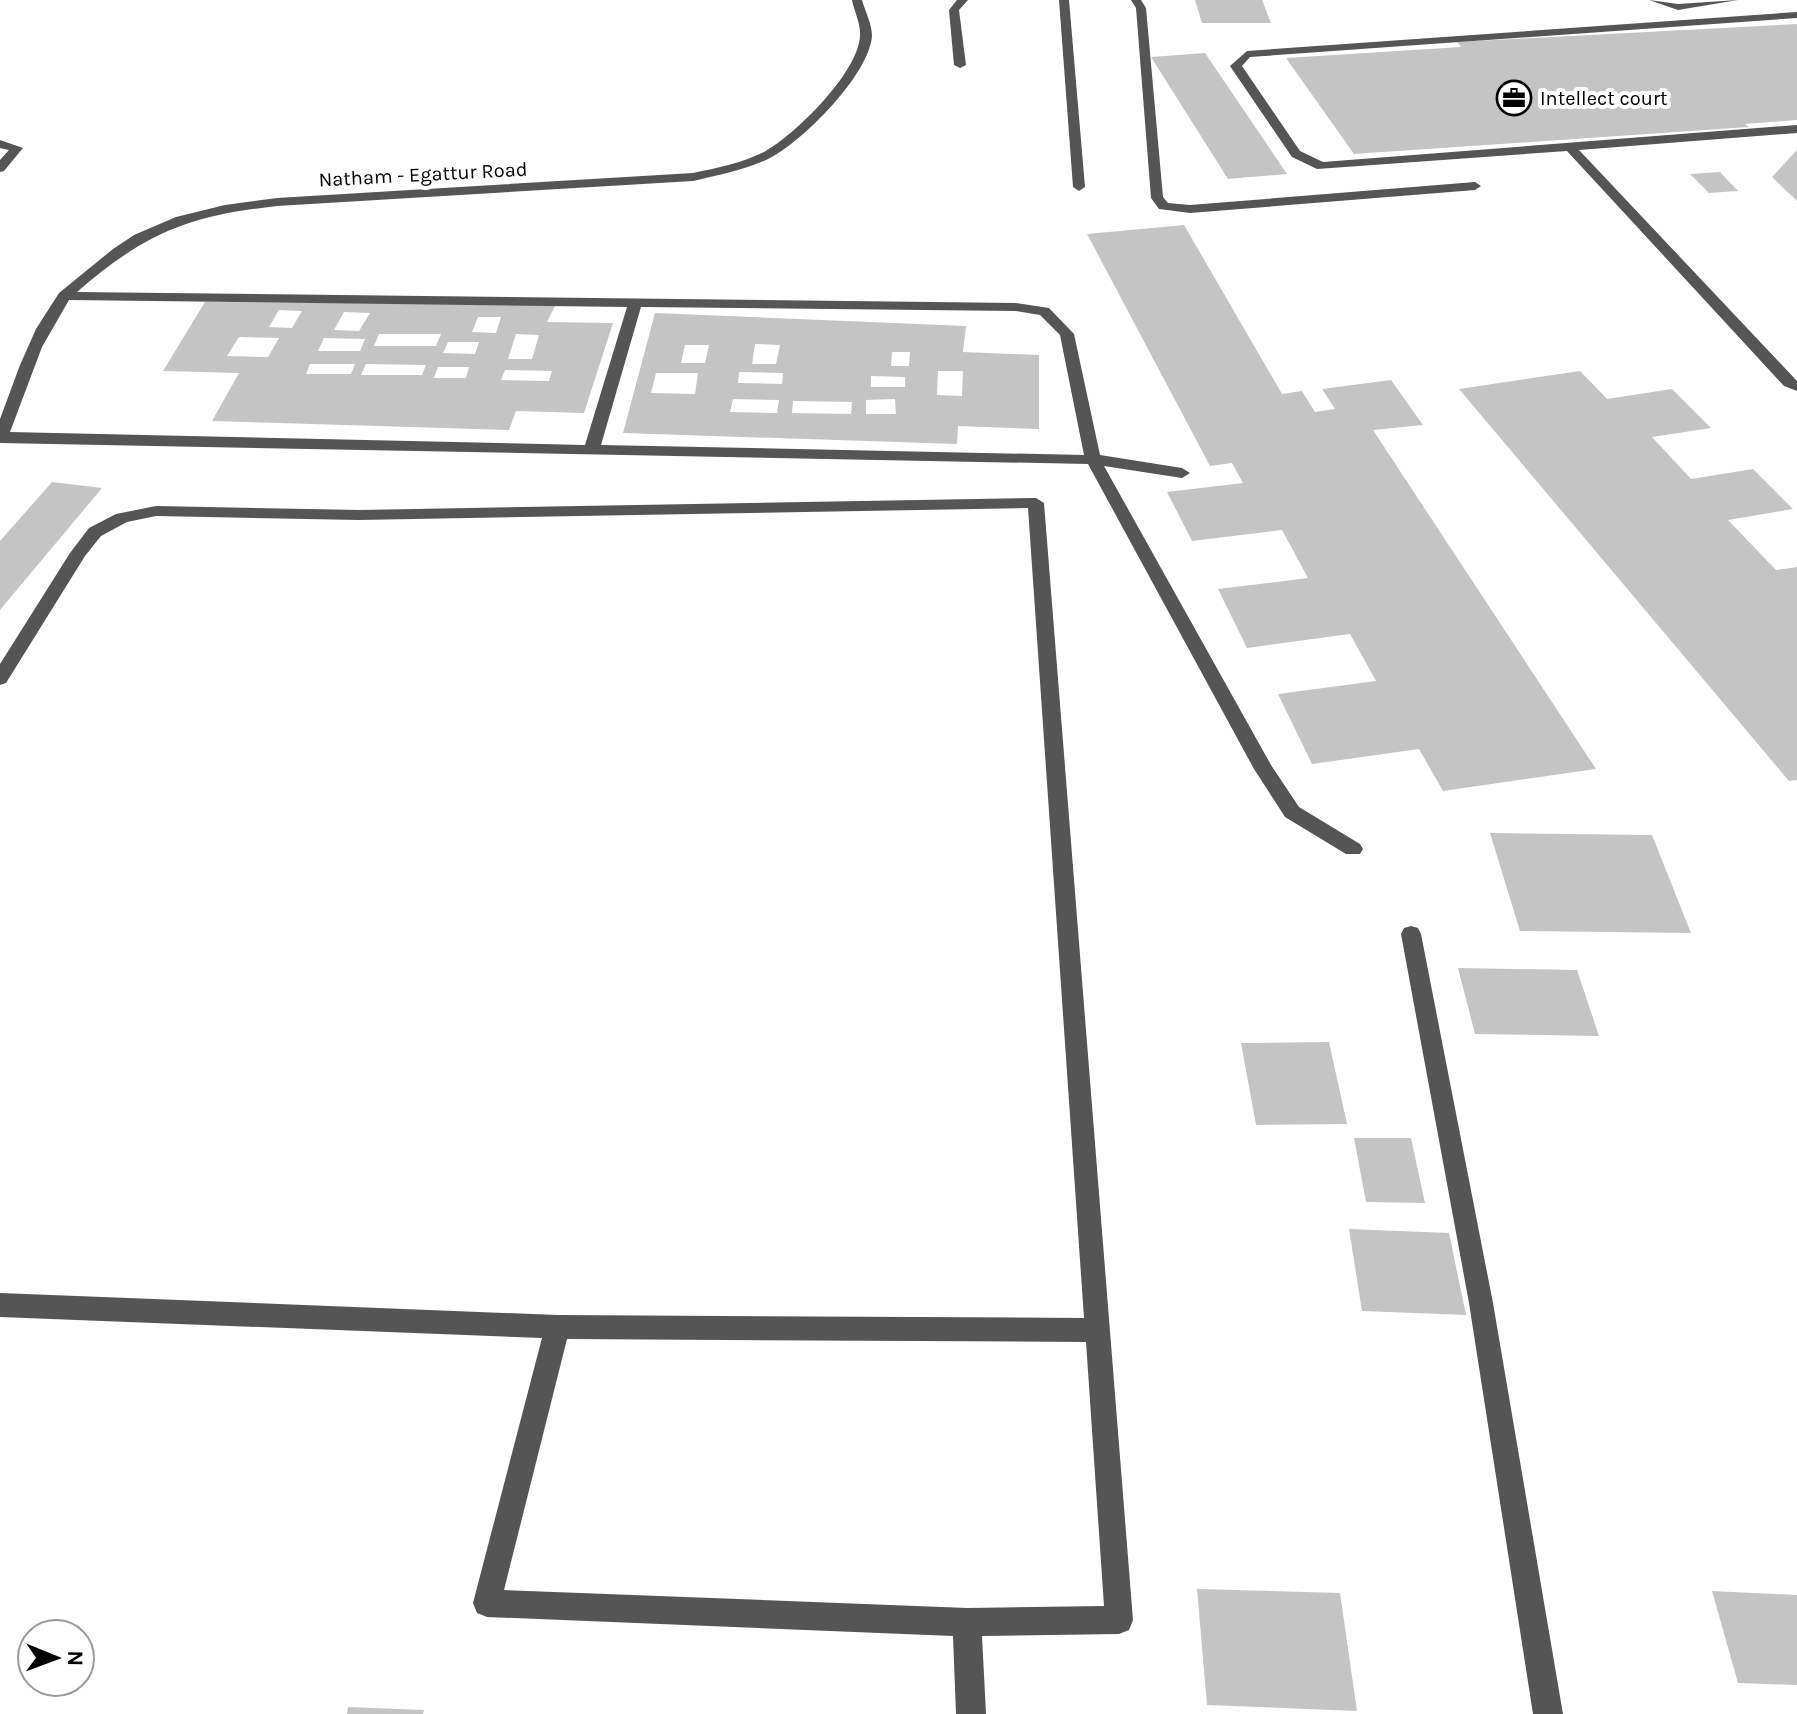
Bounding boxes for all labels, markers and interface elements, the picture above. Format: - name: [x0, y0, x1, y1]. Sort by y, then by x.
- office icon: Intellect court: [1495, 79, 1533, 117]
- place label: Intellect court: [1540, 87, 1668, 110]
- street label: Natham - Egattur Road: [318, 158, 528, 191]
- north arrow: [16, 1618, 96, 1698]
- text: N: [62, 1650, 88, 1666]

